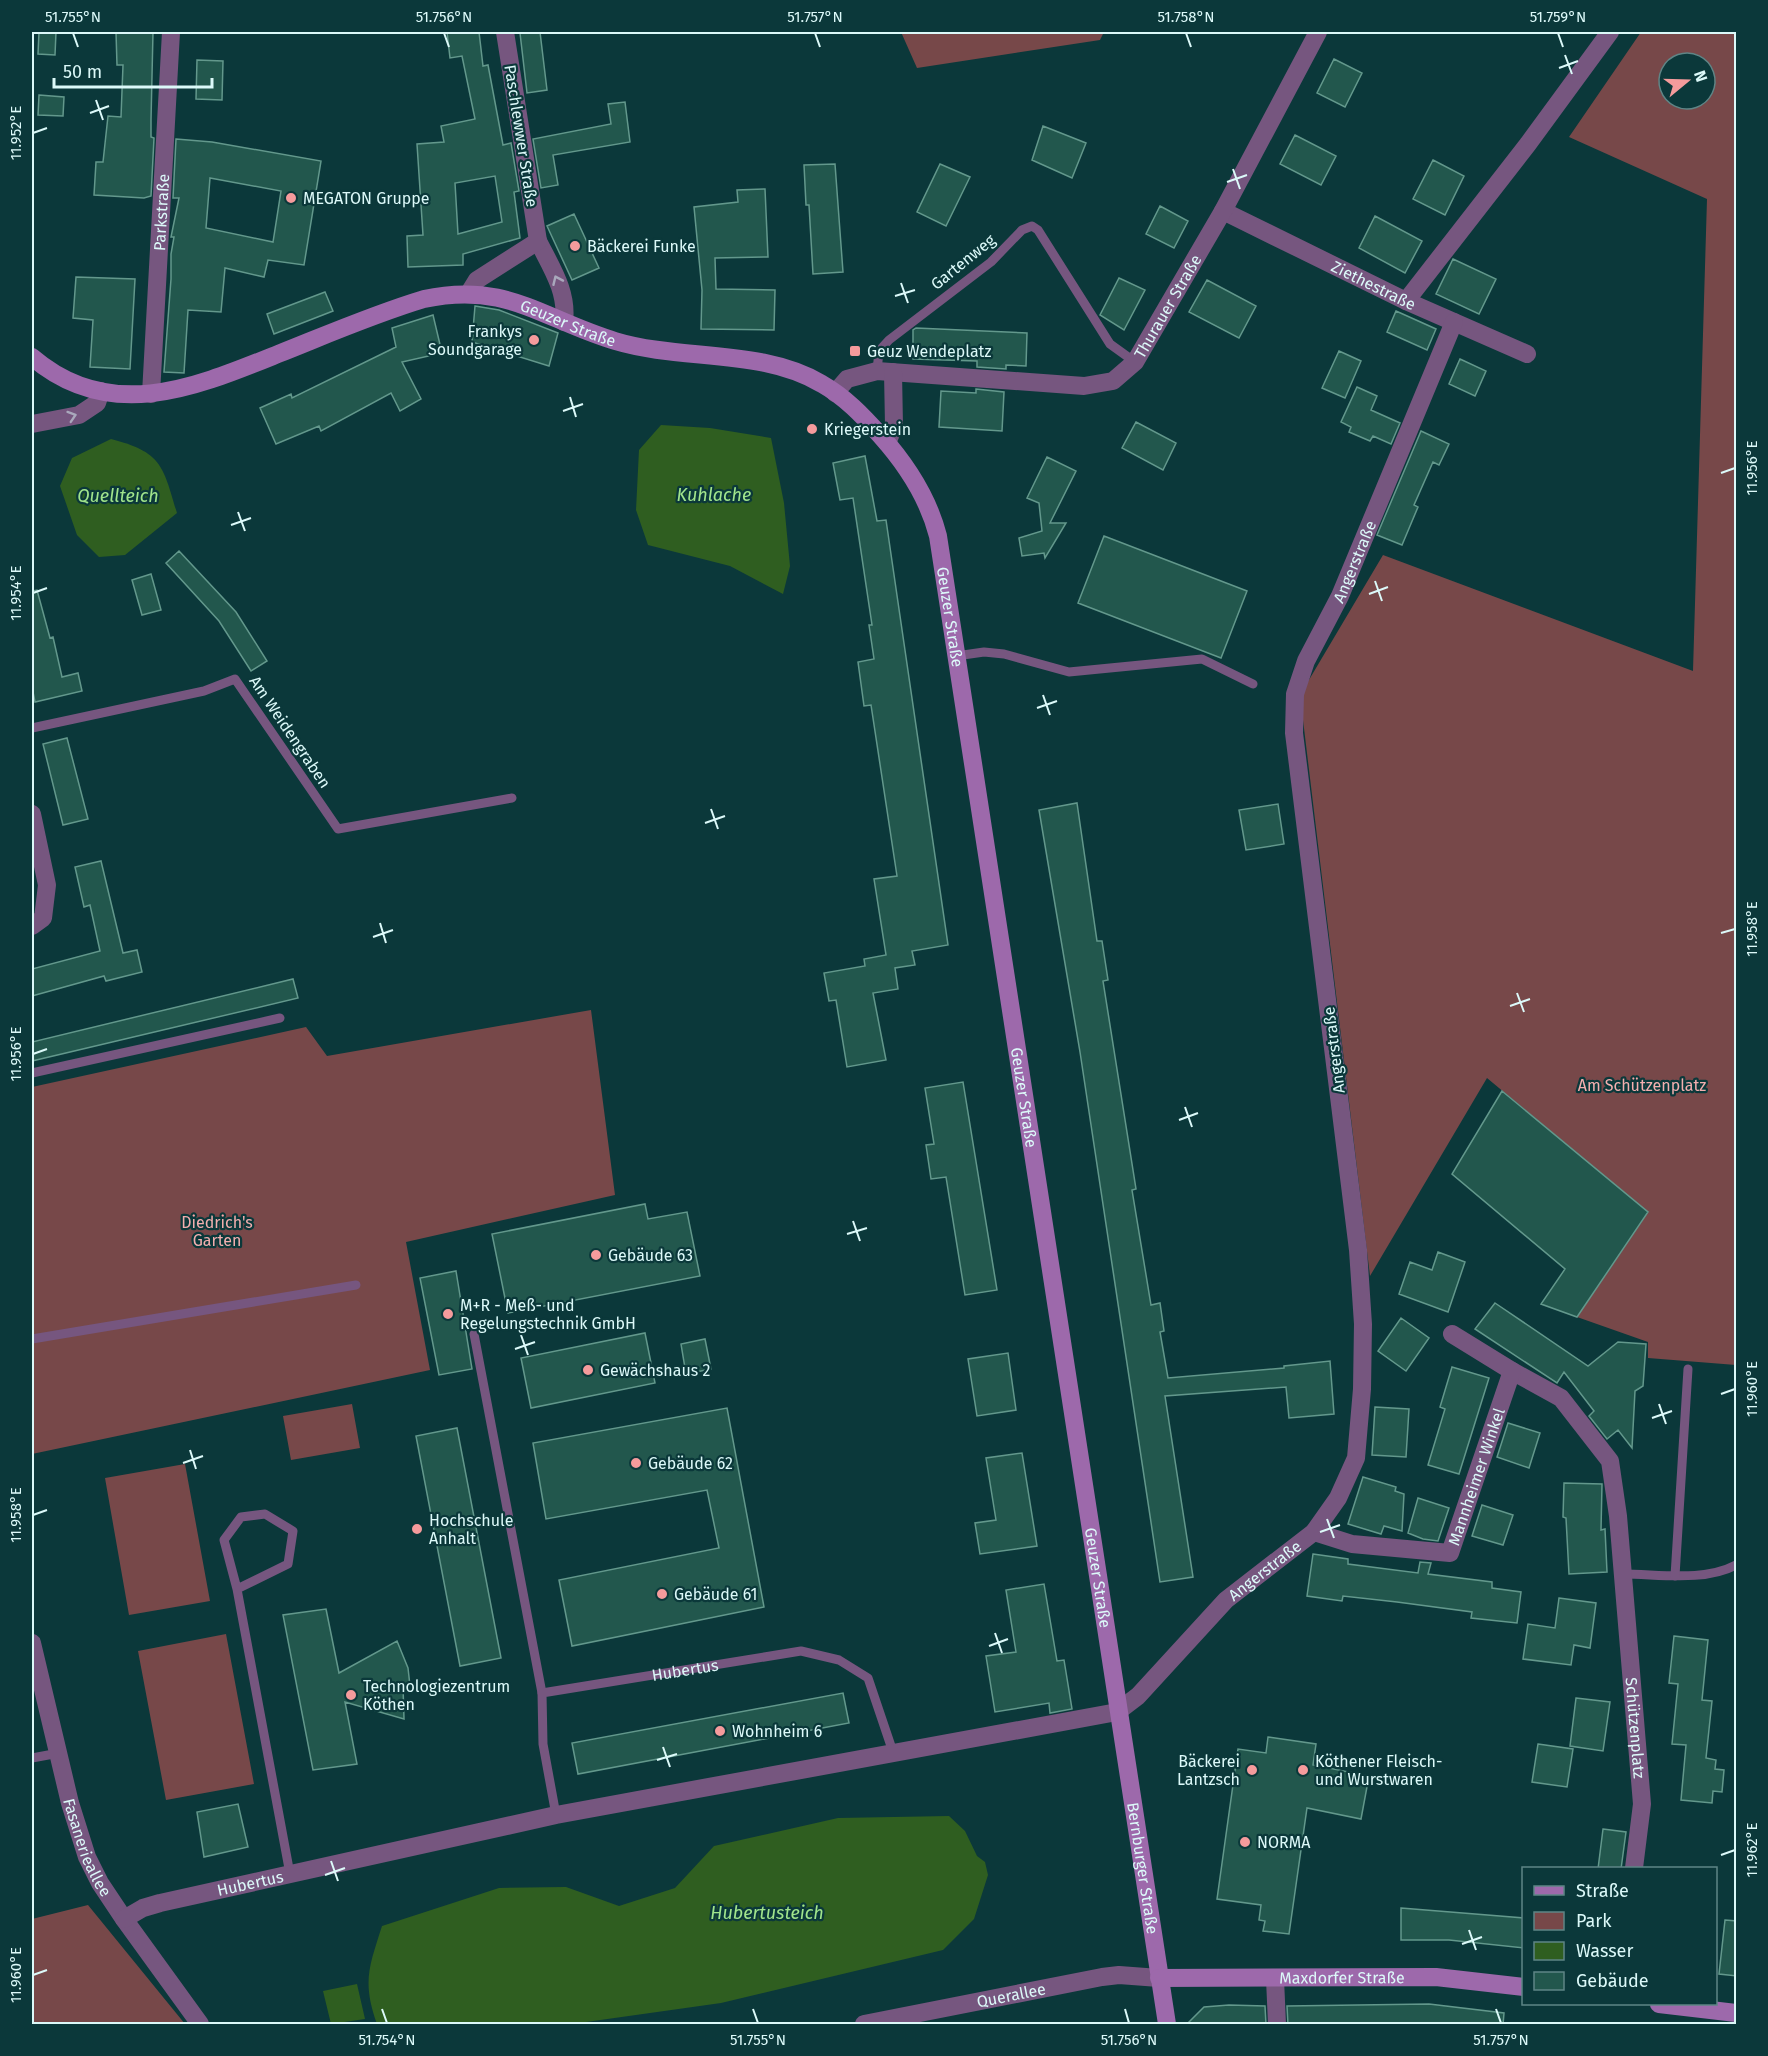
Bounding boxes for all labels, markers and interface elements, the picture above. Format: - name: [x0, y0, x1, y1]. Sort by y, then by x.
- text: 51.755°N: [45, 8, 101, 26]
- text: 51.756°N: [416, 8, 472, 26]
- text: 51.757°N: [787, 8, 843, 26]
- text: 51.758°N: [1157, 8, 1215, 26]
- text: 51.759°N: [1530, 8, 1586, 26]
- scale bar: [54, 51, 212, 89]
- north arrow: [1657, 51, 1717, 111]
- text: 50 m: [63, 61, 102, 83]
- street label: Paschlewwer Straße: [500, 63, 542, 209]
- text: N: [1690, 68, 1711, 84]
- text: 11.952°E: [7, 106, 25, 160]
- street label: Parkstraße: [149, 173, 173, 251]
- place label: MEGATON Gruppe: [303, 189, 430, 208]
- marker: MEGATON Gruppe: [284, 191, 298, 205]
- street label: Gartenweg: [927, 230, 999, 294]
- place label: Bäckerei Funke: [587, 237, 696, 256]
- marker: Bäckerei Funke: [568, 239, 582, 253]
- street label: Thurauer Straße: [1130, 251, 1205, 362]
- street label: Ziethestraße: [1329, 256, 1419, 314]
- one-way arrow: [552, 275, 564, 286]
- street label: Geuzer Straße: [518, 295, 618, 350]
- place label: Frankys Soundgarage: [428, 322, 522, 359]
- marker: Frankys Soundgarage: [527, 333, 541, 347]
- place label: Geuz Wendeplatz: [867, 342, 991, 361]
- marker: Geuz Wendeplatz: [848, 344, 862, 358]
- one-way arrow: [66, 411, 77, 423]
- place label: Kriegerstein: [824, 420, 911, 439]
- marker: Kriegerstein: [805, 422, 819, 436]
- text: 11.956°E: [1743, 440, 1761, 496]
- water label: Kuhlache: [677, 484, 751, 506]
- water label: Quellteich: [77, 485, 159, 507]
- street label: Angerstraße: [1329, 518, 1380, 606]
- text: 11.954°E: [7, 565, 25, 621]
- street label: Geuzer Straße: [933, 565, 968, 668]
- street label: Am Weidengraben: [245, 672, 335, 792]
- text: 11.958°E: [1743, 901, 1761, 957]
- street label: Angerstraße: [1319, 1006, 1349, 1094]
- text: 11.956°E: [7, 1026, 25, 1082]
- street label: Geuzer Straße: [1007, 1046, 1041, 1149]
- park label: Am Schützenplatz: [1578, 1076, 1706, 1095]
- park label: Diedrich's Garten: [181, 1213, 253, 1250]
- place label: Gebäude 63: [608, 1246, 693, 1265]
- marker: Gebäude 63: [589, 1248, 603, 1262]
- place label: M+R - Meß- und Regelungstechnik GmbH: [460, 1296, 636, 1333]
- marker: M+R - Meß- und Regelungstechnik GmbH: [441, 1307, 455, 1321]
- place label: Gewächshaus 2: [600, 1361, 710, 1380]
- text: 11.960°E: [1743, 1361, 1761, 1417]
- marker: Gewächshaus 2: [581, 1363, 595, 1377]
- street label: Mannheimer Winkel: [1444, 1405, 1508, 1548]
- place label: Gebäude 62: [648, 1454, 733, 1473]
- marker: Gebäude 62: [629, 1456, 643, 1470]
- text: 11.958°E: [7, 1487, 25, 1543]
- place label: Hochschule Anhalt: [429, 1511, 513, 1548]
- marker: Hochschule Anhalt: [410, 1522, 424, 1536]
- street label: Geuzer Straße: [1081, 1526, 1115, 1629]
- street label: Angerstraße: [1224, 1536, 1305, 1604]
- place label: Gebäude 61: [674, 1585, 757, 1604]
- marker: Gebäude 61: [655, 1587, 669, 1601]
- street label: Hubertus: [650, 1655, 720, 1685]
- place label: Technologiezentrum Köthen: [363, 1677, 510, 1714]
- street label: Schützenplatz: [1622, 1677, 1649, 1779]
- marker: Technologiezentrum Köthen: [344, 1688, 358, 1702]
- place label: Wohnheim 6: [732, 1722, 822, 1741]
- marker: Wohnheim 6: [713, 1724, 727, 1738]
- place label: Bäckerei Lantzsch: [1177, 1752, 1240, 1789]
- place label: Köthener Fleisch- und Wurstwaren: [1315, 1752, 1442, 1789]
- marker: Bäckerei Lantzsch: [1245, 1763, 1259, 1777]
- marker: Köthener Fleisch- und Wurstwaren: [1296, 1763, 1310, 1777]
- street label: Fasanerieallee: [60, 1796, 116, 1900]
- street label: Bernburger Straße: [1124, 1801, 1163, 1935]
- text: 11.962°E: [1743, 1823, 1761, 1878]
- place label: NORMA: [1257, 1833, 1311, 1852]
- marker: NORMA: [1238, 1835, 1252, 1849]
- street label: Hubertus: [215, 1866, 285, 1900]
- legend: [1522, 1867, 1717, 2005]
- text: Straße: [1576, 1880, 1629, 1902]
- water label: Hubertusteich: [710, 1902, 824, 1924]
- text: Park: [1576, 1910, 1612, 1932]
- text: Wasser: [1576, 1940, 1633, 1962]
- text: 11.960°E: [7, 1947, 25, 2003]
- street label: Maxdorfer Straße: [1279, 1968, 1405, 1987]
- text: Gebäude: [1576, 1970, 1649, 1992]
- street label: Querallee: [975, 1979, 1047, 2011]
- text: 51.754°N: [359, 2031, 415, 2049]
- text: 51.755°N: [730, 2031, 786, 2049]
- text: 51.756°N: [1101, 2031, 1157, 2049]
- text: 51.757°N: [1473, 2031, 1529, 2049]

